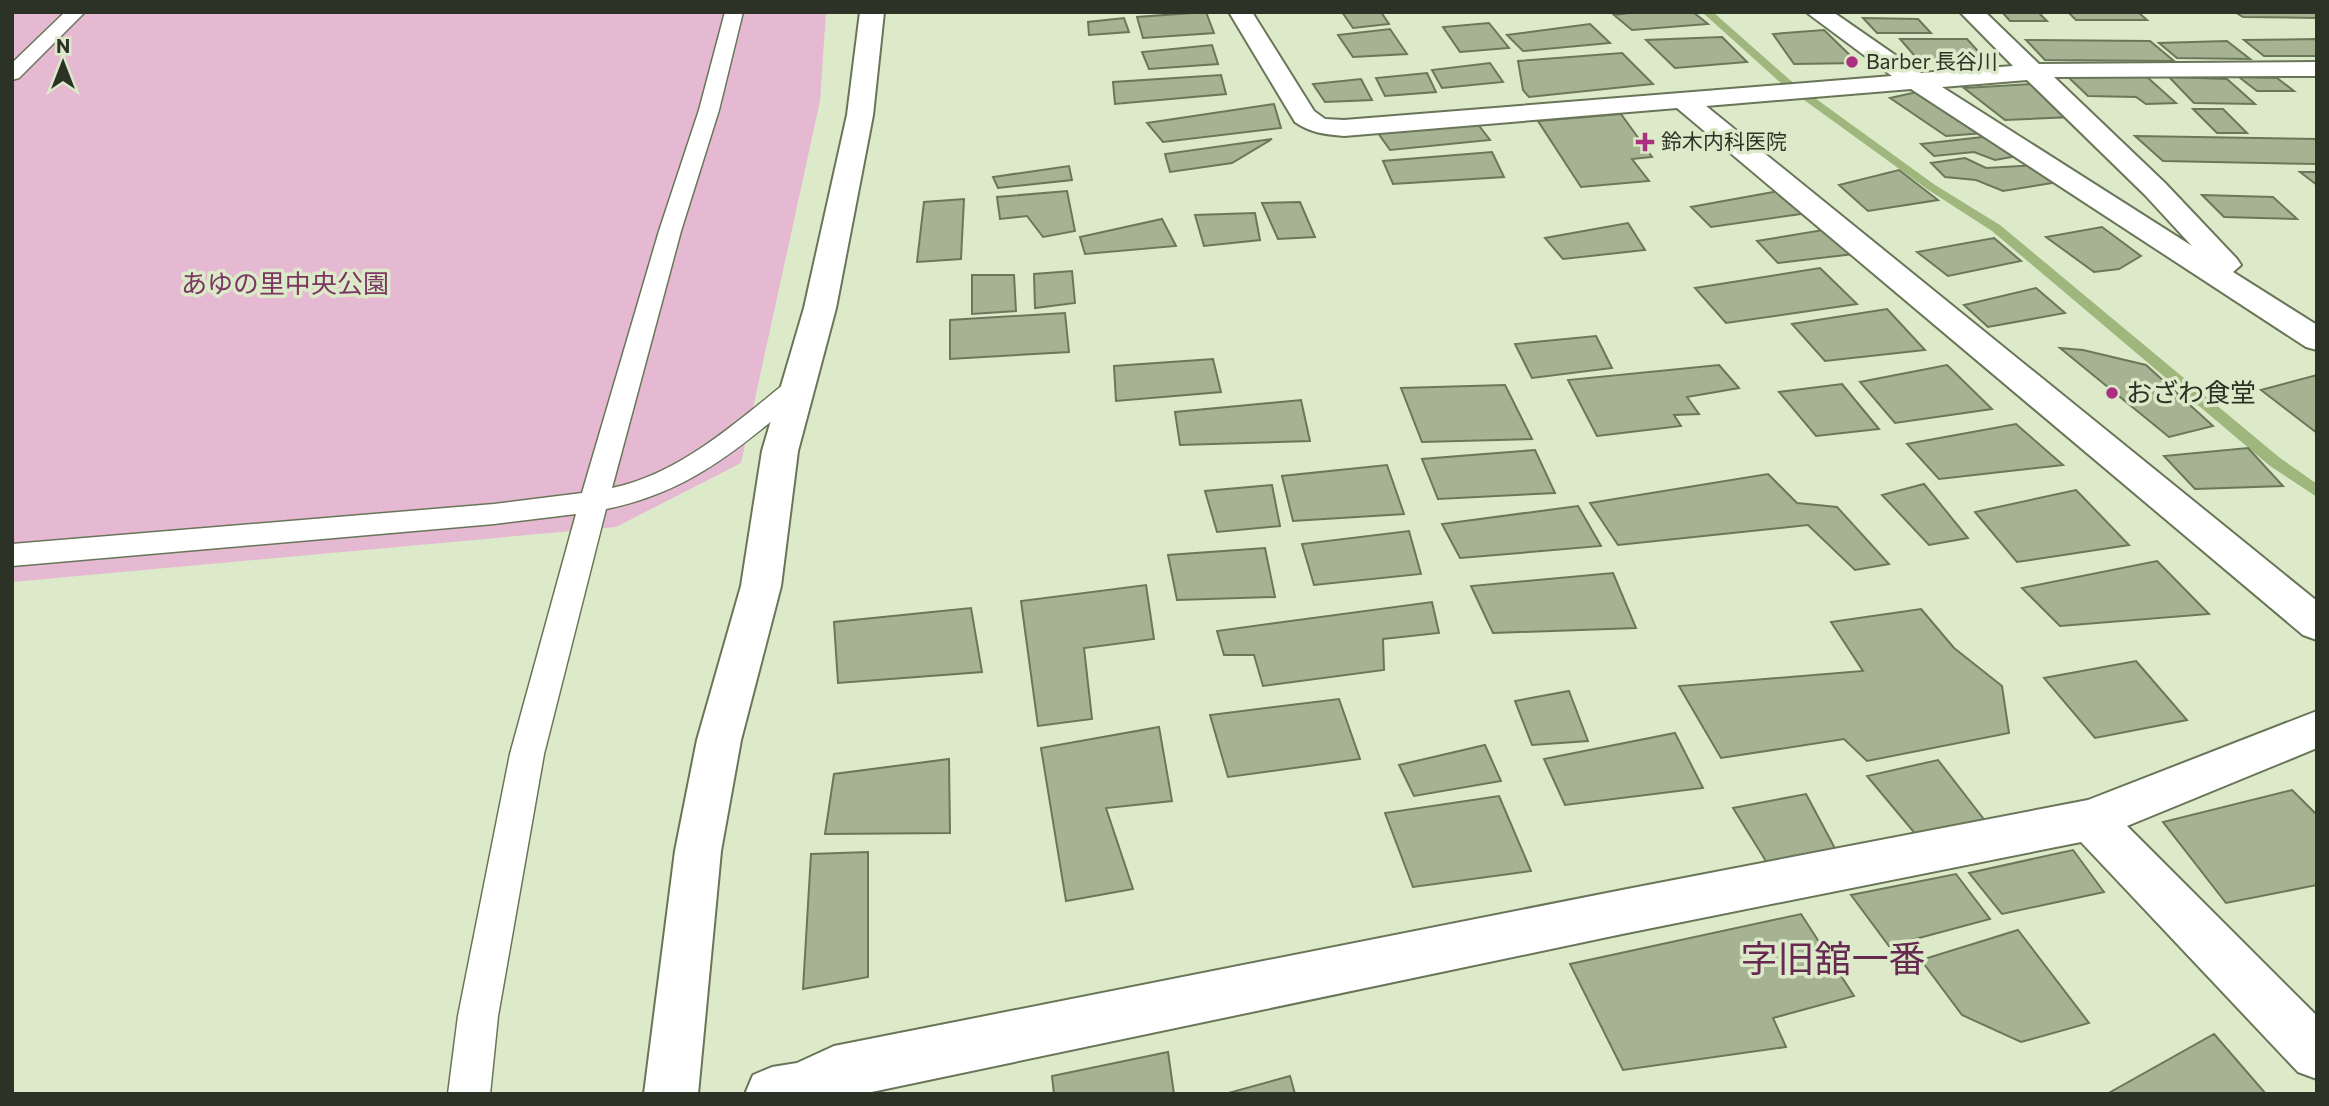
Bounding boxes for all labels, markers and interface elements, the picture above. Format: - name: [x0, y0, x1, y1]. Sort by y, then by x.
- north arrow: [28, 28, 98, 98]
- text: N: [56, 34, 70, 57]
- place label: Barber 長谷川: [1866, 48, 1998, 73]
- marker: Barber 長谷川: [1844, 54, 1860, 70]
- place label: 鈴木内科医院: [1661, 128, 1787, 153]
- marker: 鈴木内科医院: [1635, 132, 1655, 152]
- park label: あゆの里中央公園: [181, 267, 389, 298]
- place label: おざわ食堂: [2126, 376, 2256, 407]
- marker: おざわ食堂: [2104, 385, 2120, 401]
- district label: 字旧舘一番: [1741, 934, 1926, 980]

